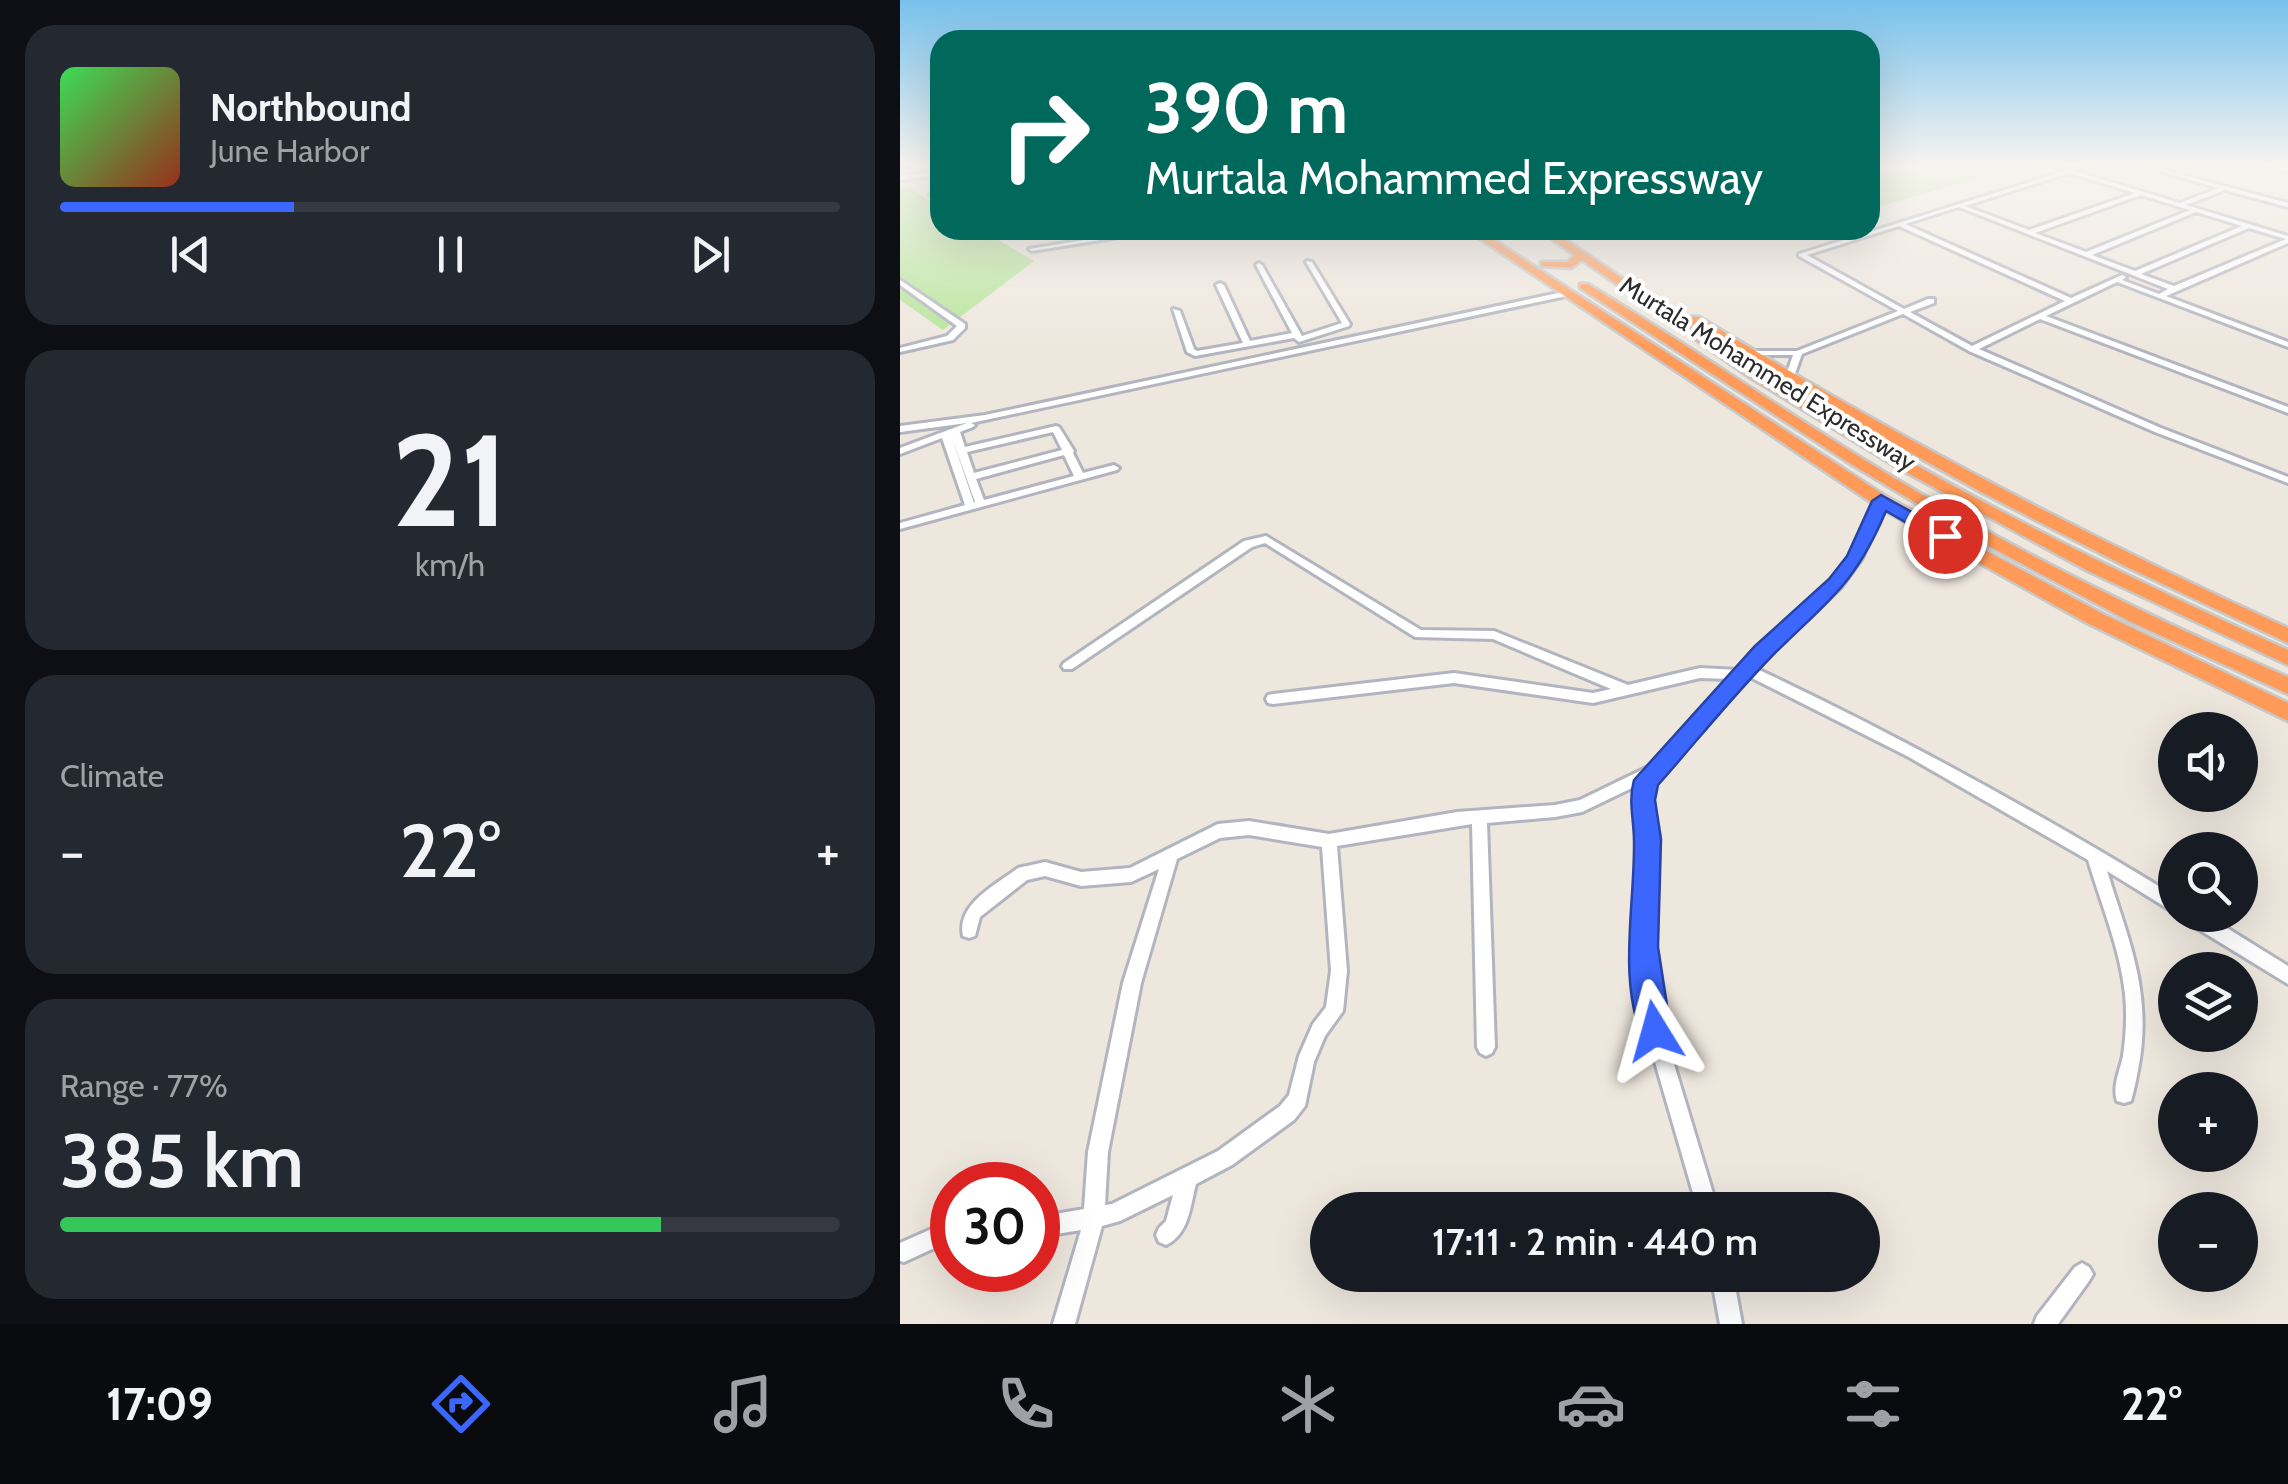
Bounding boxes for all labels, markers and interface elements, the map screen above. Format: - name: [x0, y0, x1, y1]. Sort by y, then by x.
- text: 390 m: [1145, 65, 1348, 151]
- icon: right: [980, 70, 1110, 200]
- text: Northbound: [210, 84, 412, 131]
- text: June Harbor: [210, 131, 369, 170]
- text: Murtala Mohammed Expressway: [1145, 151, 1763, 205]
- icon: previous: [163, 227, 218, 282]
- icon: pause: [423, 227, 478, 282]
- icon: next: [683, 227, 738, 282]
- street label: Murtala Mohammed Expressway: [1614, 269, 1922, 477]
- text: 21: [392, 401, 508, 559]
- pin: [1903, 494, 1988, 579]
- icon: arrive: [1918, 509, 1973, 564]
- text: km/h: [415, 545, 485, 584]
- map controls: [2158, 712, 2258, 1292]
- button: sound: [2158, 712, 2258, 812]
- text: Climate: [60, 756, 164, 795]
- text: 22°: [400, 805, 500, 896]
- text: −: [60, 818, 84, 885]
- text: +: [816, 818, 840, 885]
- button: search: [2158, 832, 2258, 932]
- button: layers: [2158, 952, 2258, 1052]
- position arrow: [1603, 979, 1707, 1083]
- text: Range · 77%: [60, 1066, 228, 1105]
- button: +: [2158, 1072, 2258, 1172]
- text: 385 km: [60, 1115, 304, 1206]
- speed limit sign: 30: [930, 1162, 1060, 1292]
- button: −: [2158, 1192, 2258, 1292]
- text: 17:11 · 2 min · 440 m: [1432, 1218, 1758, 1265]
- icon: directions: [426, 1369, 496, 1439]
- icon: music: [708, 1369, 778, 1439]
- icon: phone: [991, 1369, 1061, 1439]
- icon: climate: [1273, 1369, 1343, 1439]
- icon: car: [1556, 1369, 1626, 1439]
- icon: filters: [1838, 1369, 1908, 1439]
- text: 17:09: [106, 1377, 213, 1431]
- text: 22°: [2121, 1377, 2182, 1431]

